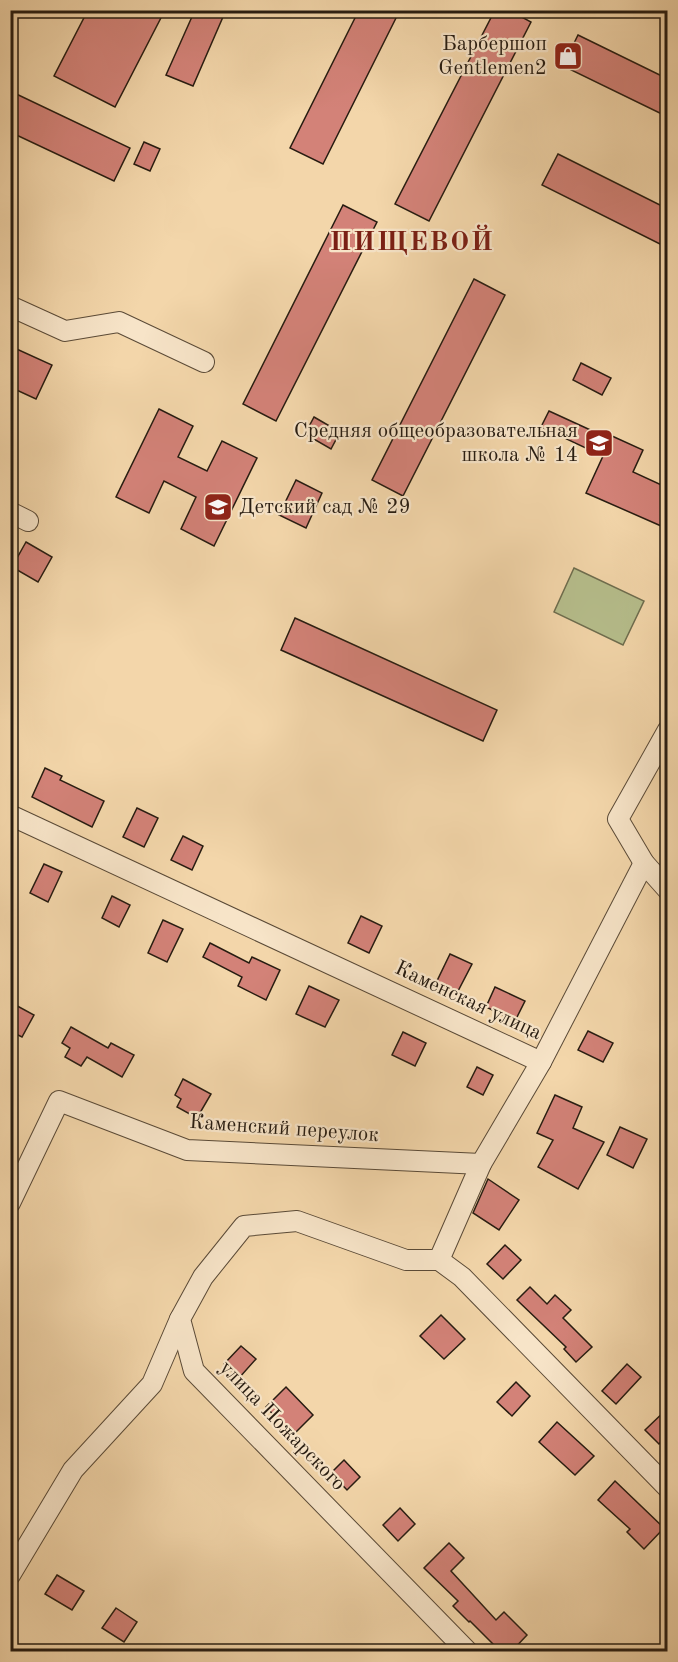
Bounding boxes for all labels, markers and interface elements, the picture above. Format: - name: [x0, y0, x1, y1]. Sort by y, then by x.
- place label: Барбершоп Gentlemen2: [438, 34, 547, 79]
- shop icon: Барбершоп Gentlemen2: [552, 40, 584, 72]
- district label: ПИЩЕВОЙ: [330, 224, 494, 256]
- place label: Средняя общеобразовательная школа № 14: [294, 421, 578, 466]
- school or university icon: Средняя общеобразовательная школа № 14: [583, 427, 615, 459]
- school or university icon: Детский сад № 29: [202, 491, 234, 523]
- place label: Детский сад № 29: [239, 497, 411, 518]
- street label: Каменская улица: [391, 958, 545, 1044]
- street label: Каменский переулок: [188, 1112, 380, 1146]
- street label: улица Пожарского: [215, 1357, 349, 1495]

